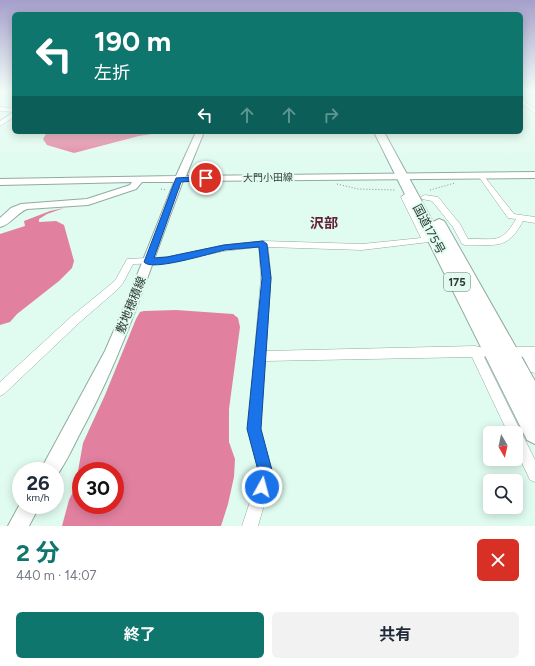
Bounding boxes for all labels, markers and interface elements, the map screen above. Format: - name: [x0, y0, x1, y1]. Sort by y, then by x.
- text: 190 m: [94, 24, 171, 58]
- icon: left: [28, 28, 80, 80]
- text: 左折: [94, 62, 130, 84]
- icon: left: [194, 104, 216, 126]
- icon: ahead: [236, 104, 258, 126]
- icon: ahead: [278, 104, 300, 126]
- icon: right: [320, 104, 342, 126]
- pin: [189, 161, 223, 195]
- icon: arrive: [195, 167, 217, 189]
- street label: 大門小田線: [243, 171, 293, 184]
- street label: 国道175号: [410, 202, 448, 256]
- district label: 沢部: [310, 215, 338, 232]
- road number: 175: [444, 273, 470, 291]
- street label: 敷地穂積線: [113, 275, 149, 335]
- north arrow: [483, 426, 523, 466]
- map controls: [483, 426, 523, 514]
- speed limit sign: 30: [72, 462, 124, 514]
- position arrow: [241, 466, 283, 508]
- text: 26: [26, 471, 50, 495]
- button: search: [483, 474, 523, 514]
- text: km/h: [27, 491, 49, 504]
- text: 2 分: [16, 538, 60, 567]
- button: close: [477, 539, 519, 581]
- text: 440 m · 14:07: [16, 568, 97, 583]
- button: 終了: [16, 612, 264, 658]
- button: 共有: [272, 612, 519, 658]

